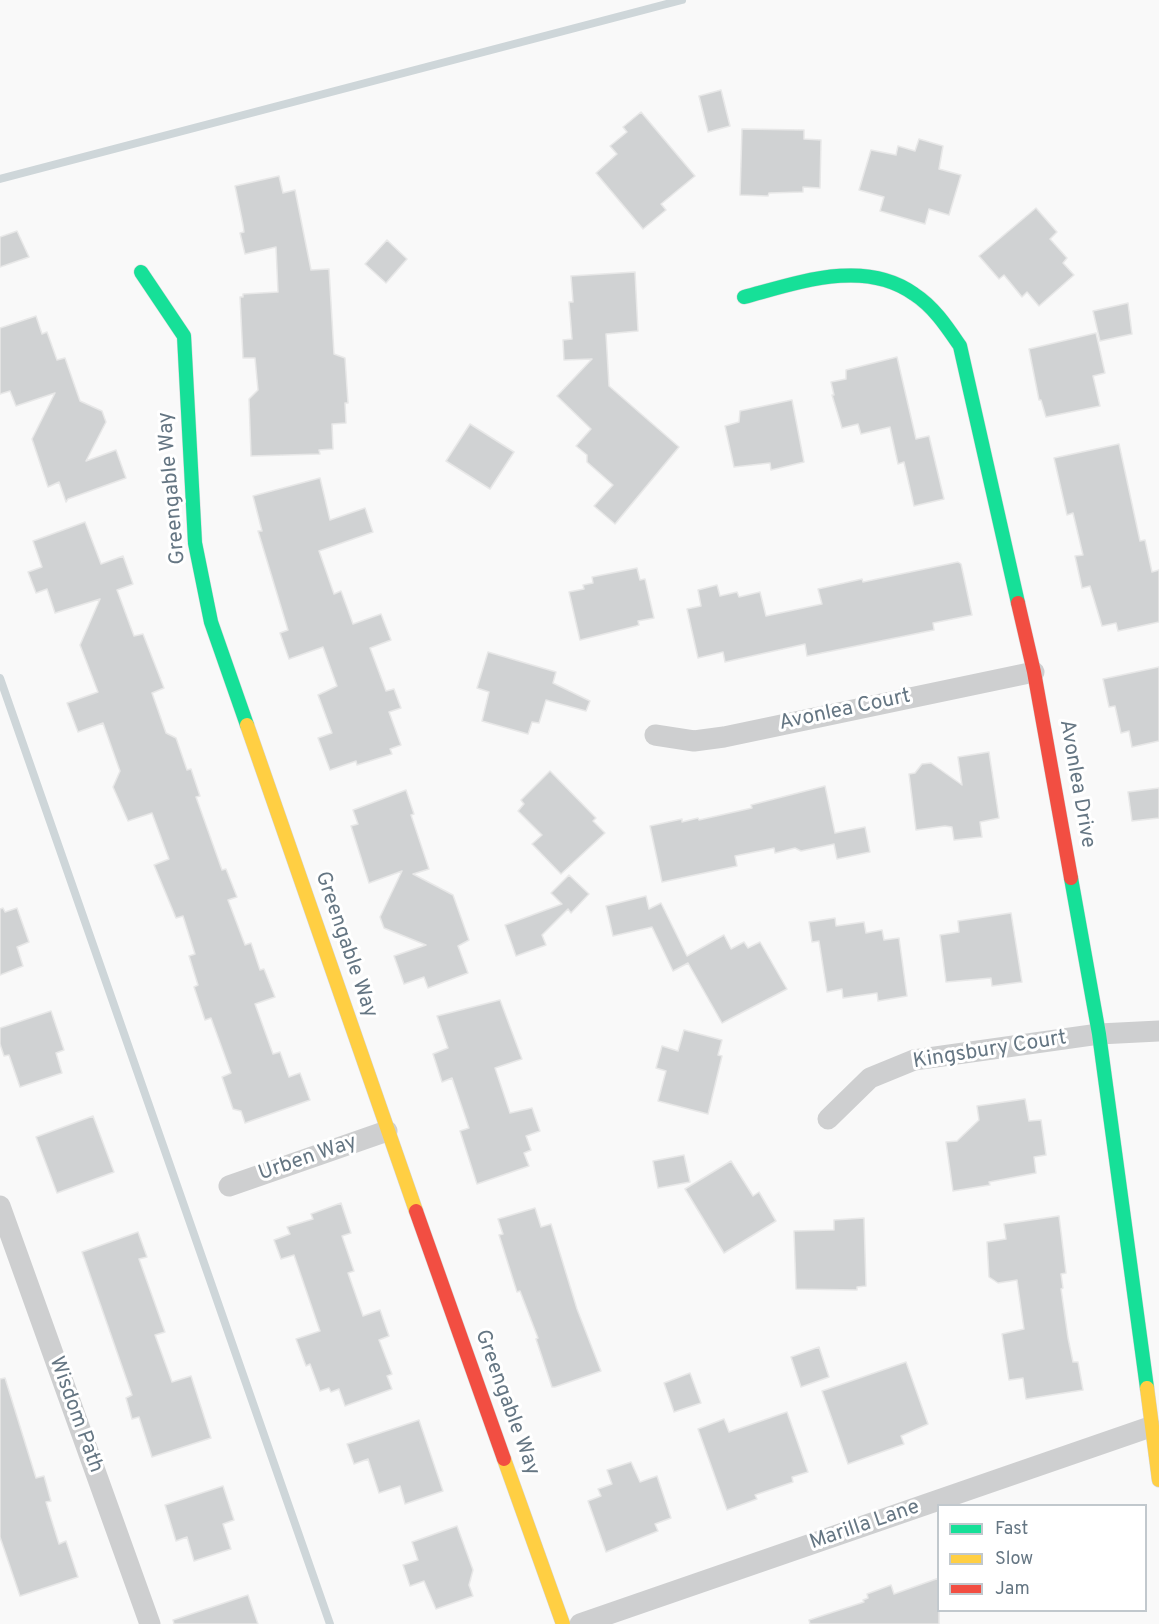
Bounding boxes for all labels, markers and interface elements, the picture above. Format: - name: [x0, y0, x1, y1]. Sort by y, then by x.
- street label: Greengable Way: [154, 411, 192, 565]
- street label: Avonlea Court: [777, 685, 913, 737]
- street label: Avonlea Drive: [1052, 718, 1100, 850]
- street label: Greengable Way: [308, 868, 382, 1022]
- street label: Kingsbury Court: [911, 1026, 1069, 1076]
- street label: Urben Way: [256, 1130, 360, 1188]
- street label: Greengable Way: [468, 1327, 544, 1479]
- street label: Wisdom Path: [42, 1354, 108, 1476]
- street label: Marilla Lane: [807, 1495, 923, 1557]
- legend: [937, 1504, 1147, 1612]
- text: Fast: [995, 1518, 1028, 1541]
- text: Slow: [995, 1548, 1033, 1571]
- text: Jam: [995, 1578, 1030, 1601]

